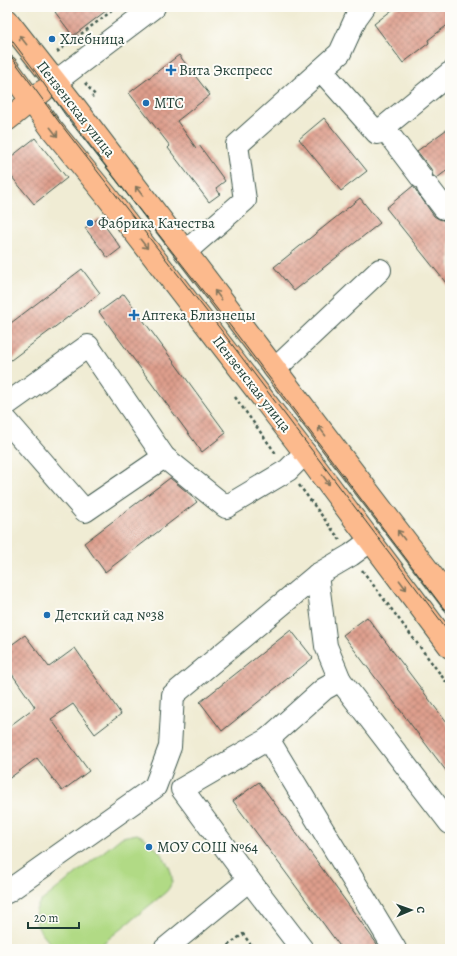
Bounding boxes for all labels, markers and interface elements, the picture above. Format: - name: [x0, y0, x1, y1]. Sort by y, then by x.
- place label: Хлебница: [60, 29, 125, 49]
- marker: Хлебница: [47, 34, 57, 44]
- one-way arrow: [18, 35, 27, 46]
- street label: Пензенская улица: [32, 57, 120, 161]
- place label: Вита Экспресс: [179, 60, 272, 80]
- marker: Вита Экспресс: [166, 65, 176, 75]
- place label: МТС: [154, 93, 184, 113]
- marker: МТС: [141, 98, 151, 108]
- one-way arrow: [50, 126, 58, 137]
- one-way arrow: [135, 186, 143, 197]
- place label: Фабрика Качества: [98, 213, 215, 233]
- marker: Фабрика Качества: [85, 218, 95, 228]
- one-way arrow: [139, 239, 148, 250]
- one-way arrow: [213, 289, 222, 300]
- place label: Аптека Близнецы: [141, 305, 255, 325]
- marker: Аптека Близнецы: [129, 310, 139, 320]
- street label: Пензенская улица: [208, 332, 296, 436]
- one-way arrow: [318, 426, 326, 437]
- one-way arrow: [322, 475, 330, 486]
- one-way arrow: [397, 529, 405, 540]
- one-way arrow: [399, 579, 407, 590]
- place label: Детский сад №38: [55, 605, 164, 625]
- marker: Детский сад №38: [42, 610, 52, 620]
- place label: МОУ СОШ №64: [157, 837, 258, 857]
- marker: МОУ СОШ №64: [144, 842, 154, 852]
- north arrow: [391, 890, 431, 930]
- scale bar: [28, 904, 79, 930]
- text: С: [413, 906, 428, 914]
- text: 20 m: [34, 910, 58, 926]

